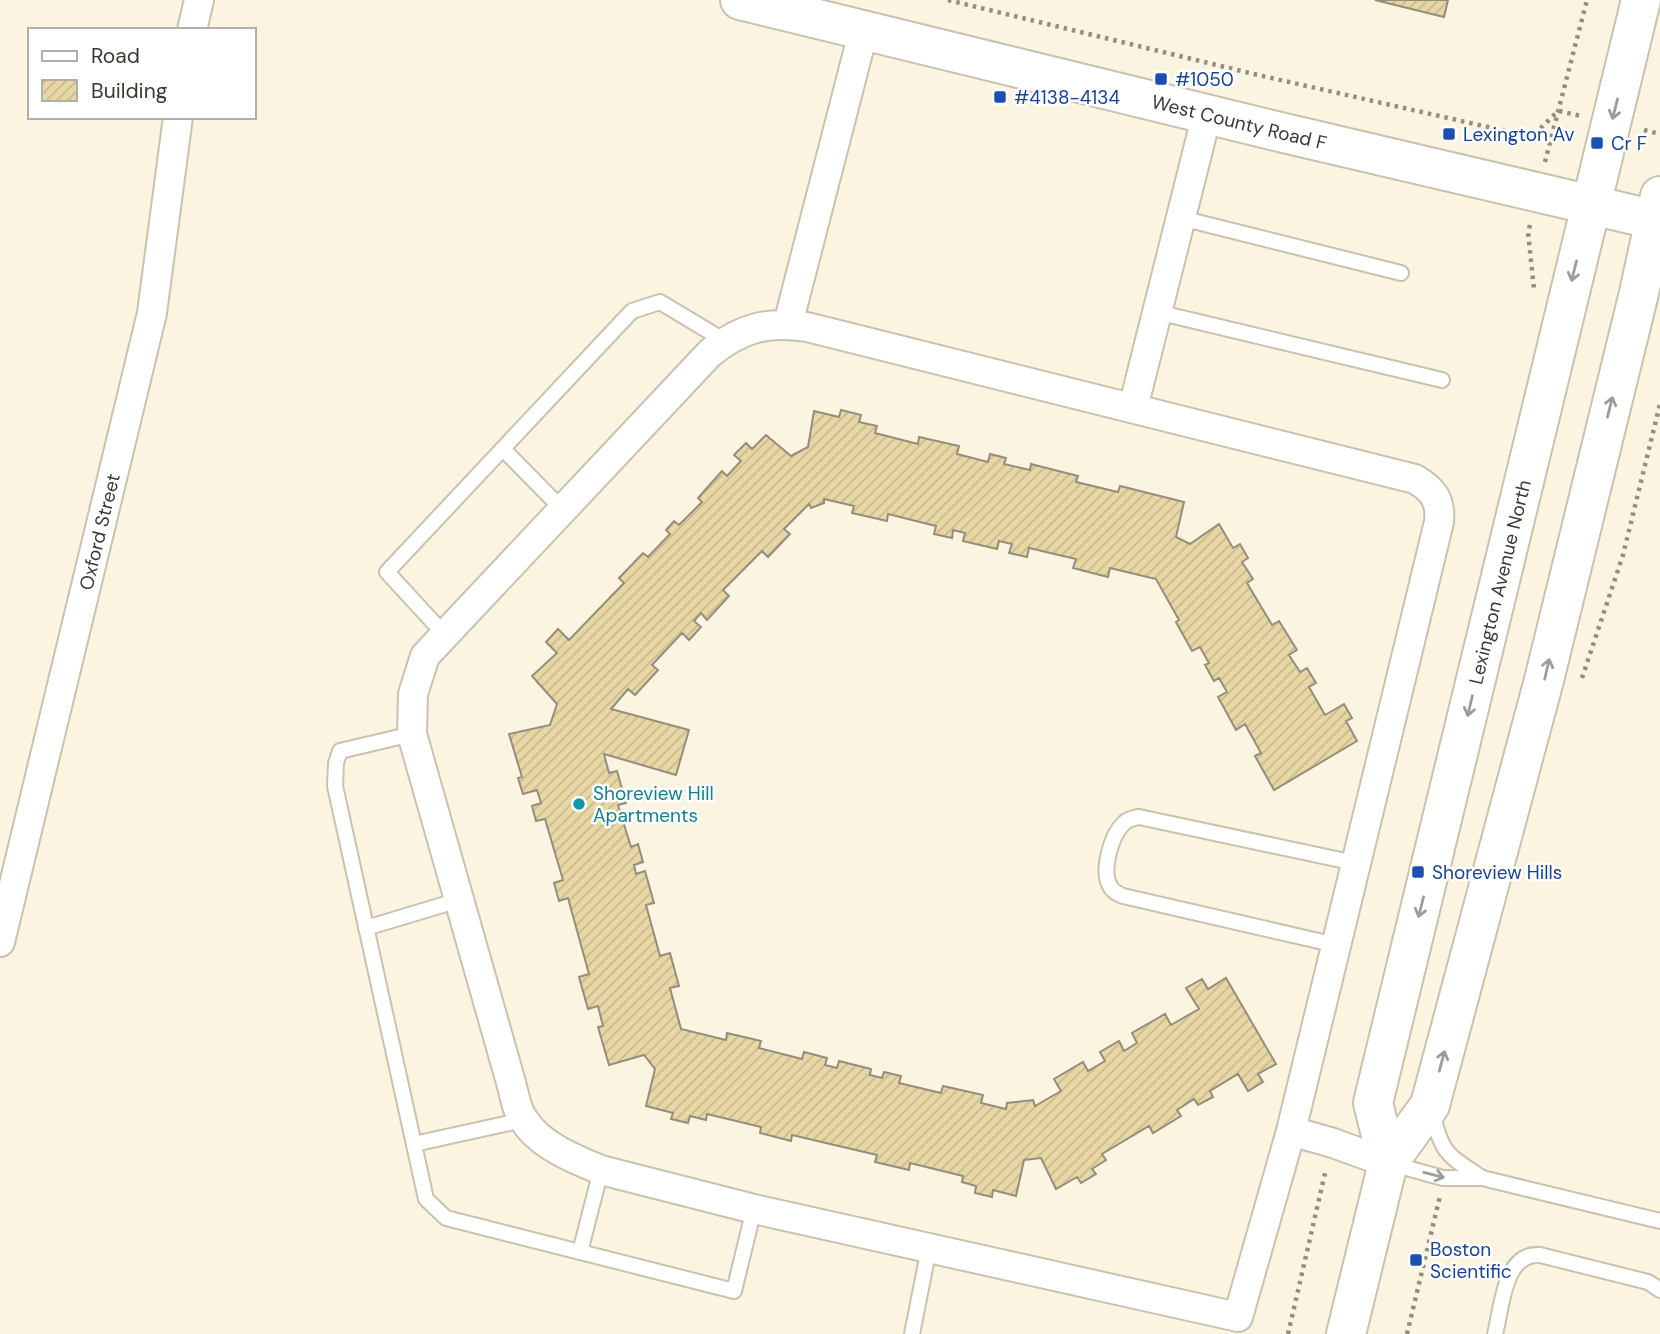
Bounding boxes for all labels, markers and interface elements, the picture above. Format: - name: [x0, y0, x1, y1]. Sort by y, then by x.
- legend: [28, 28, 256, 119]
- text: Road: [91, 42, 140, 70]
- place label: #1050: [1175, 67, 1234, 92]
- marker: #1050: [1153, 71, 1169, 87]
- text: Building: [91, 77, 168, 105]
- place label: #4138-4134: [1014, 85, 1120, 110]
- marker: #4138-4134: [992, 89, 1008, 105]
- street label: West County Road F: [1149, 89, 1329, 156]
- one-way arrow: [1608, 97, 1622, 120]
- place label: Lexington Av: [1463, 122, 1575, 147]
- marker: Lexington Av: [1441, 126, 1457, 142]
- place label: Cr F: [1611, 131, 1647, 156]
- marker: Cr F: [1589, 135, 1605, 151]
- one-way arrow: [1567, 259, 1580, 282]
- one-way arrow: [1604, 396, 1617, 419]
- street label: Oxford Street: [73, 471, 126, 593]
- street label: Lexington Avenue North: [1463, 477, 1537, 687]
- one-way arrow: [1541, 658, 1554, 681]
- one-way arrow: [1463, 695, 1476, 717]
- place label: Shoreview Hill Apartments: [593, 781, 714, 828]
- marker: Shoreview Hill Apartments: [571, 796, 587, 812]
- place label: Shoreview Hills: [1432, 860, 1562, 885]
- marker: Shoreview Hills: [1410, 864, 1426, 880]
- one-way arrow: [1414, 895, 1427, 918]
- one-way arrow: [1437, 1050, 1450, 1072]
- one-way arrow: [1423, 1169, 1445, 1182]
- place label: Boston Scientific: [1430, 1237, 1512, 1284]
- marker: Boston Scientific: [1408, 1252, 1424, 1268]

